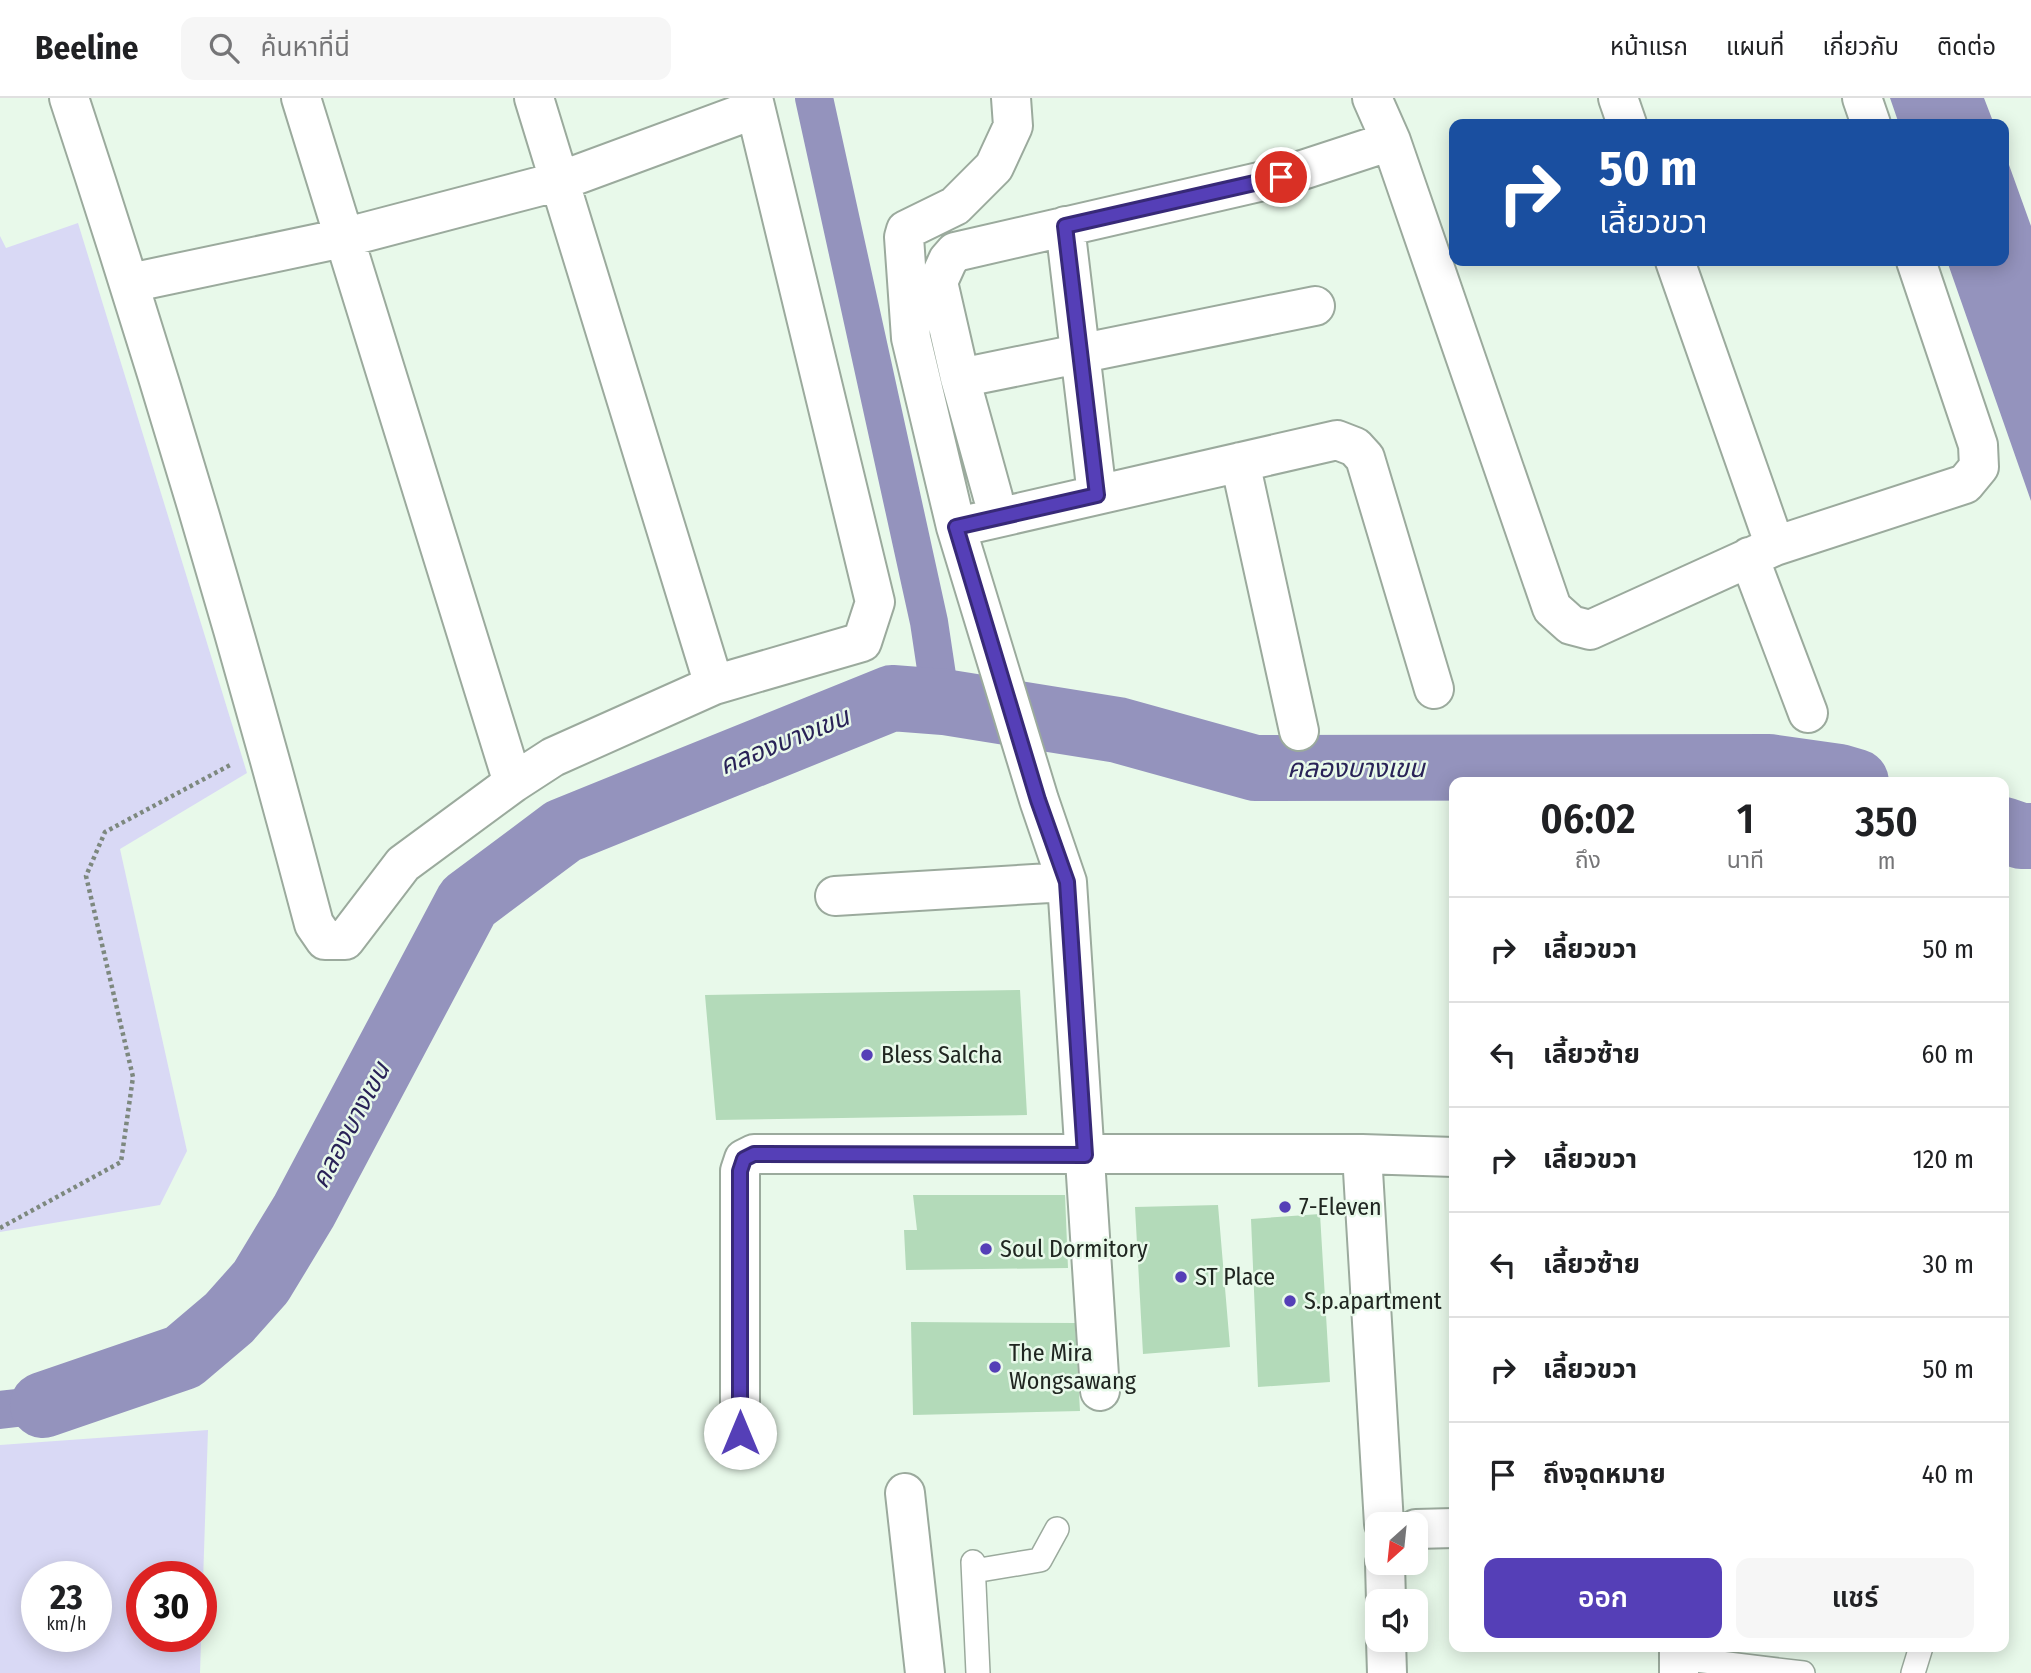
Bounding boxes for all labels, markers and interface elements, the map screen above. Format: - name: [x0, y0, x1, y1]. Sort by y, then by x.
- search box: [181, 17, 671, 80]
- text: Beeline: [35, 28, 139, 68]
- icon: search: [205, 29, 243, 67]
- text: ค้นหาที่นี่: [261, 32, 350, 63]
- text: หน้าแรก: [1610, 33, 1688, 61]
- text: แผนที่: [1726, 33, 1784, 61]
- text: เกี่ยวกับ: [1822, 33, 1899, 61]
- text: ติดต่อ: [1937, 33, 1996, 61]
- text: 50 m: [1599, 139, 1697, 198]
- pin: [1251, 147, 1311, 207]
- icon: right: [1484, 147, 1575, 238]
- icon: arrive: [1262, 158, 1300, 196]
- text: เลี้ยวขวา: [1599, 203, 1707, 241]
- water label: คลองบางเขน: [715, 701, 856, 782]
- water label: คลองบางเขน: [1287, 753, 1427, 784]
- text: 06:02: [1540, 794, 1636, 844]
- text: 1: [1737, 794, 1754, 844]
- text: 350: [1855, 797, 1918, 847]
- text: ถึง: [1575, 846, 1601, 874]
- text: นาที: [1727, 846, 1764, 874]
- text: m: [1878, 847, 1895, 875]
- icon: right: [1484, 931, 1522, 969]
- text: เลี้ยวขวา: [1543, 934, 1637, 965]
- text: 50 m: [1922, 934, 1974, 965]
- icon: left: [1484, 1036, 1522, 1074]
- text: เลี้ยวซ้าย: [1543, 1039, 1640, 1070]
- text: 60 m: [1921, 1039, 1974, 1070]
- place label: Bless Salcha: [881, 1041, 1002, 1069]
- marker: Bless Salcha: [859, 1047, 875, 1063]
- water label: คลองบางเขน: [304, 1055, 397, 1193]
- icon: right: [1484, 1141, 1522, 1179]
- text: เลี้ยวขวา: [1543, 1144, 1637, 1175]
- text: 120 m: [1913, 1144, 1974, 1175]
- place label: 7-Eleven: [1299, 1193, 1382, 1221]
- marker: 7-Eleven: [1277, 1199, 1293, 1215]
- place label: Soul Dormitory: [1000, 1235, 1148, 1263]
- marker: Soul Dormitory: [978, 1241, 994, 1257]
- icon: left: [1484, 1246, 1522, 1284]
- text: เลี้ยวซ้าย: [1543, 1249, 1640, 1280]
- text: 30 m: [1923, 1249, 1974, 1280]
- place label: ST Place: [1195, 1263, 1275, 1291]
- marker: ST Place: [1173, 1269, 1189, 1285]
- place label: S.p.apartment: [1304, 1287, 1442, 1315]
- marker: S.p.apartment: [1282, 1293, 1298, 1309]
- place label: The Mira Wongsawang: [1009, 1339, 1137, 1395]
- icon: right: [1484, 1351, 1522, 1389]
- text: เลี้ยวขวา: [1543, 1354, 1637, 1385]
- text: 50 m: [1922, 1354, 1974, 1385]
- marker: The Mira Wongsawang: [987, 1359, 1003, 1375]
- position arrow: [703, 1396, 777, 1470]
- icon: arrive: [1484, 1456, 1522, 1494]
- text: ถึงจุดหมาย: [1543, 1459, 1666, 1490]
- text: 40 m: [1922, 1459, 1974, 1490]
- north arrow: [1365, 1512, 1428, 1575]
- map controls: [1365, 1512, 1428, 1652]
- button: ออก: [1484, 1558, 1722, 1638]
- button: แชร์: [1736, 1558, 1974, 1638]
- speed limit sign: 30: [126, 1561, 217, 1652]
- text: 23: [50, 1576, 83, 1618]
- button: sound: [1365, 1589, 1428, 1652]
- text: km/h: [46, 1613, 87, 1635]

